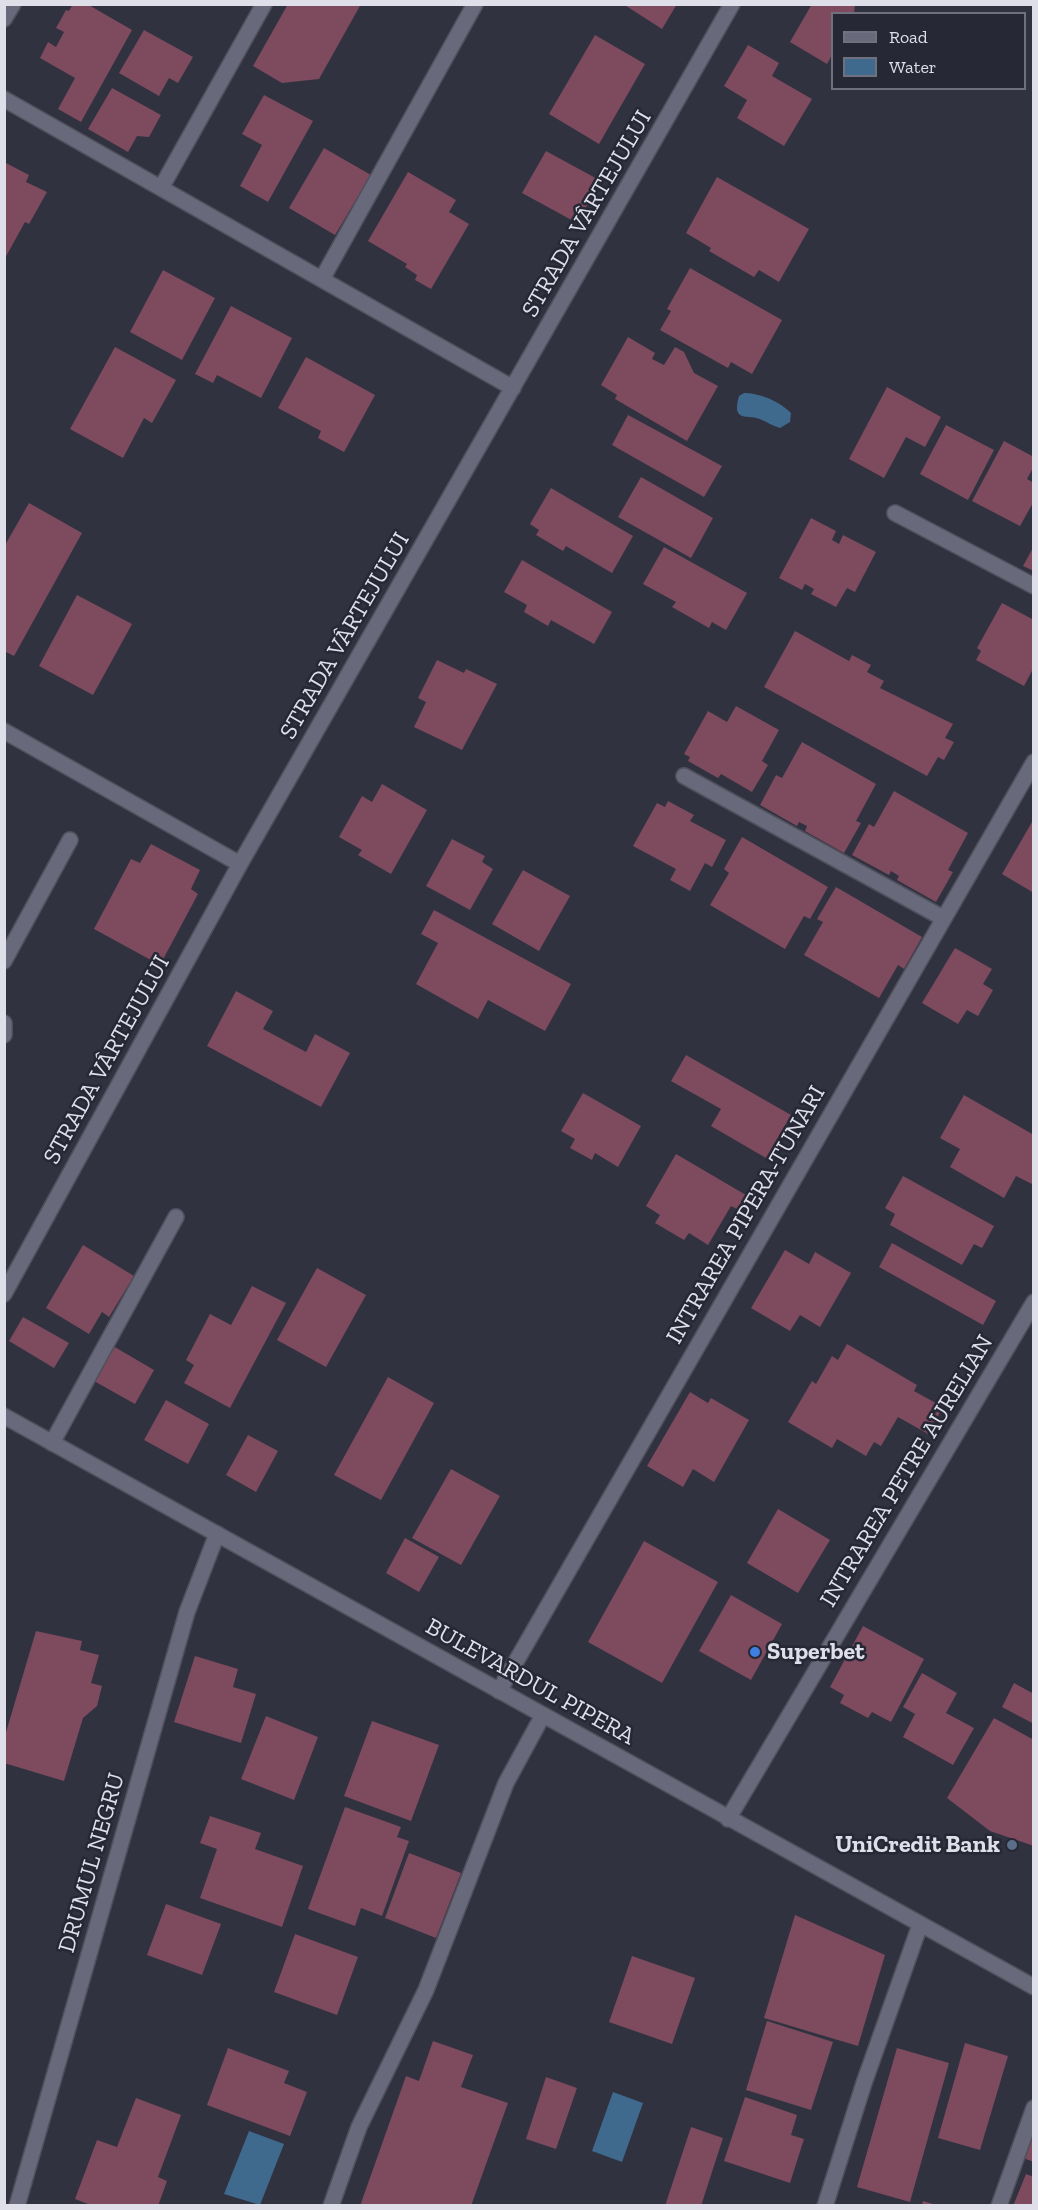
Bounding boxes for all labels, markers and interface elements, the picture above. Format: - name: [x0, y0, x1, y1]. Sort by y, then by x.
- legend: [831, 12, 1026, 90]
- text: Road: [889, 26, 928, 48]
- text: Water: [889, 56, 936, 78]
- street label: STRADA VÂRTEJULUI: [516, 105, 658, 323]
- street label: STRADA VÂRTEJULUI: [274, 527, 416, 745]
- street label: STRADA VÂRTEJULUI: [38, 951, 176, 1169]
- street label: INTRAREA PIPERA-TUNARI: [660, 1081, 832, 1349]
- street label: INTRAREA PETRE AURELIAN: [814, 1330, 1000, 1612]
- street label: BULEVARDUL PIPERA: [420, 1612, 640, 1752]
- place label: Superbet: [767, 1638, 865, 1666]
- marker: Superbet: [748, 1645, 762, 1659]
- street label: DRUMUL NEGRU: [53, 1770, 131, 1956]
- place label: UniCredit Bank: [835, 1831, 1000, 1859]
- marker: UniCredit Bank: [1005, 1838, 1019, 1852]

